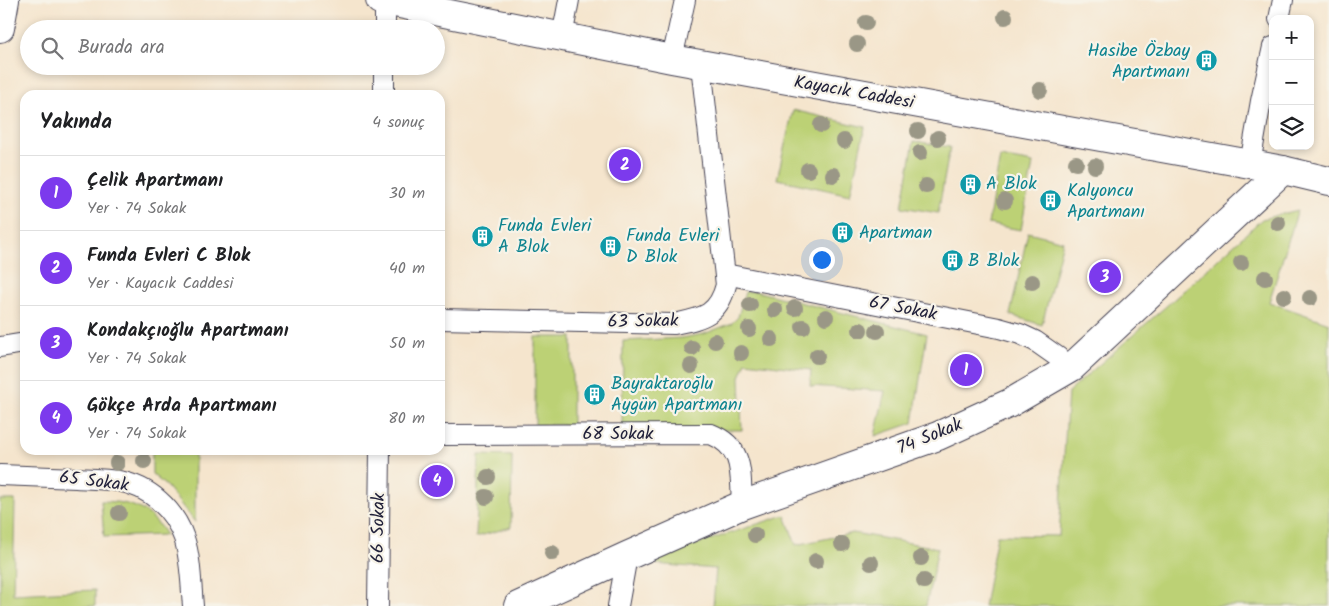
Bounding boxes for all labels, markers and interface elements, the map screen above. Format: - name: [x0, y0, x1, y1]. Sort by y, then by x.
- map controls: [1269, 15, 1314, 150]
- button: +: [1269, 15, 1314, 60]
- search box: [20, 20, 445, 75]
- text: Burada ara: [78, 33, 165, 63]
- icon: search: [38, 34, 66, 62]
- place label: Hasibe Özbay Apartmanı: [1087, 37, 1191, 87]
- building icon: Hasibe Özbay Apartmanı: [1194, 49, 1218, 73]
- button: −: [1269, 60, 1314, 105]
- street label: Kayacık Caddesi: [792, 68, 917, 118]
- button: layers: [1269, 105, 1314, 150]
- text: Yakında: [40, 106, 112, 139]
- text: 4 sonuç: [372, 110, 425, 135]
- pin: 2: [609, 146, 641, 184]
- text: Çelik Apartmanı: [87, 166, 223, 196]
- place label: A Blok: [986, 170, 1037, 199]
- building icon: A Blok: [958, 172, 982, 196]
- place label: Kalyoncu Apartmanı: [1067, 177, 1145, 227]
- text: 1: [54, 181, 58, 206]
- text: 30 m: [389, 181, 425, 206]
- building icon: Kalyoncu Apartmanı: [1039, 189, 1063, 213]
- text: Yer · 74 Sokak: [87, 196, 186, 221]
- place label: Funda Evleri A Blok: [498, 212, 592, 262]
- place label: Apartman: [859, 219, 932, 248]
- building icon: Apartman: [831, 221, 855, 245]
- place label: Funda Evleri D Blok: [626, 222, 720, 272]
- building icon: Funda Evleri A Blok: [470, 224, 494, 248]
- building icon: Funda Evleri D Blok: [598, 234, 622, 258]
- text: Funda Evleri C Blok: [87, 241, 250, 271]
- your location: [809, 247, 835, 273]
- place label: B Blok: [968, 247, 1020, 276]
- building icon: B Blok: [940, 249, 964, 273]
- text: 2: [51, 256, 61, 281]
- text: 40 m: [389, 256, 425, 281]
- pin: 3: [1089, 258, 1121, 296]
- text: Yer · Kayacık Caddesi: [87, 271, 233, 296]
- street label: 67 Sokak: [867, 288, 940, 330]
- street label: 63 Sokak: [607, 307, 679, 337]
- text: Kondakçıoğlu Apartmanı: [87, 316, 289, 346]
- text: 3: [52, 331, 60, 356]
- text: 50 m: [389, 331, 425, 356]
- text: Yer · 74 Sokak: [87, 346, 186, 371]
- pin: 1: [950, 351, 982, 389]
- place label: Bayraktaroğlu Aygün Apartmanı: [611, 370, 742, 420]
- building icon: Bayraktaroğlu Aygün Apartmanı: [583, 382, 607, 406]
- text: Gökçe Arda Apartmanı: [87, 391, 276, 421]
- text: 4: [52, 406, 60, 431]
- text: 80 m: [388, 406, 425, 431]
- street label: 74 Sokak: [893, 411, 968, 463]
- street label: 68 Sokak: [582, 420, 654, 449]
- text: Yer · 74 Sokak: [87, 421, 186, 446]
- pin: 4: [421, 462, 453, 500]
- street label: 65 Sokak: [58, 463, 131, 501]
- street label: 66 Sokak: [364, 492, 394, 563]

